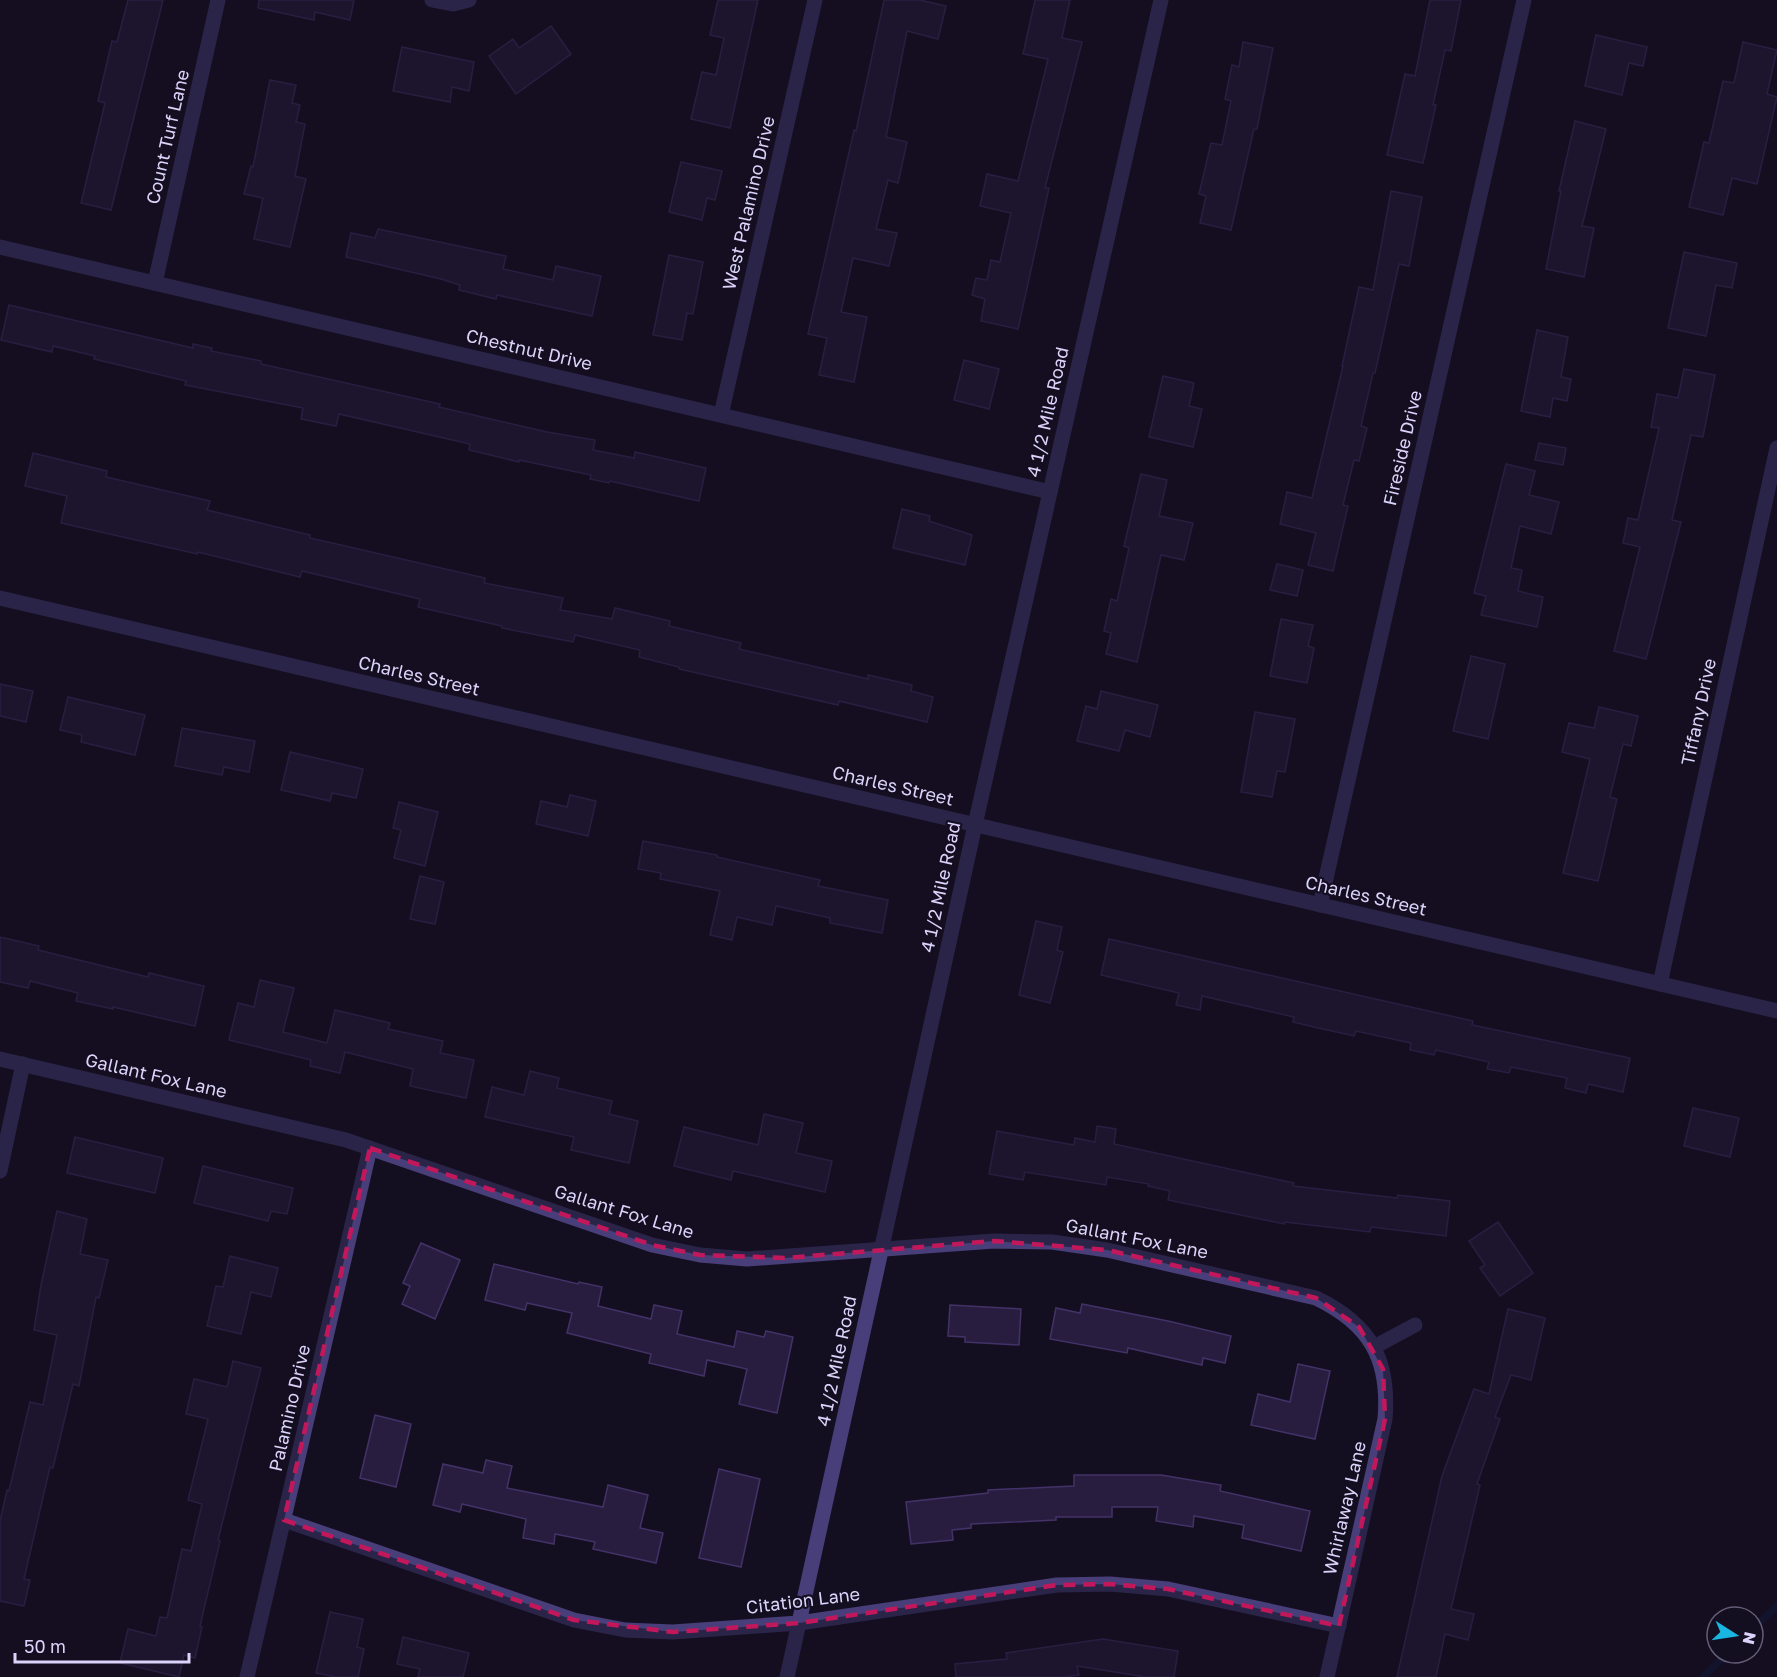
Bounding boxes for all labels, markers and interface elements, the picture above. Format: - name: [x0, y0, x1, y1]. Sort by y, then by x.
- street label: Count Turf Lane: [141, 67, 193, 206]
- street label: West Palamino Drive: [717, 114, 779, 292]
- street label: Chestnut Drive: [464, 324, 594, 374]
- street label: 4 1/2 Mile Road: [1021, 345, 1073, 479]
- street label: Fireside Drive: [1378, 388, 1426, 508]
- street label: Charles Street: [356, 650, 482, 700]
- street label: Tiffany Drive: [1676, 656, 1720, 767]
- street label: Charles Street: [830, 760, 956, 810]
- street label: 4 1/2 Mile Road: [915, 820, 965, 954]
- street label: Charles Street: [1303, 870, 1429, 920]
- street label: Gallant Fox Lane: [83, 1048, 229, 1102]
- street label: Gallant Fox Lane: [552, 1179, 697, 1243]
- street label: Gallant Fox Lane: [1064, 1213, 1210, 1263]
- street label: 4 1/2 Mile Road: [811, 1294, 861, 1428]
- street label: Palamino Drive: [264, 1342, 314, 1473]
- street label: Whirlaway Lane: [1318, 1439, 1370, 1577]
- street label: Citation Lane: [745, 1582, 861, 1618]
- north arrow: [1705, 1605, 1765, 1665]
- scale bar: [15, 1626, 189, 1664]
- text: N: [1739, 1630, 1761, 1646]
- text: 50 m: [24, 1635, 66, 1657]

